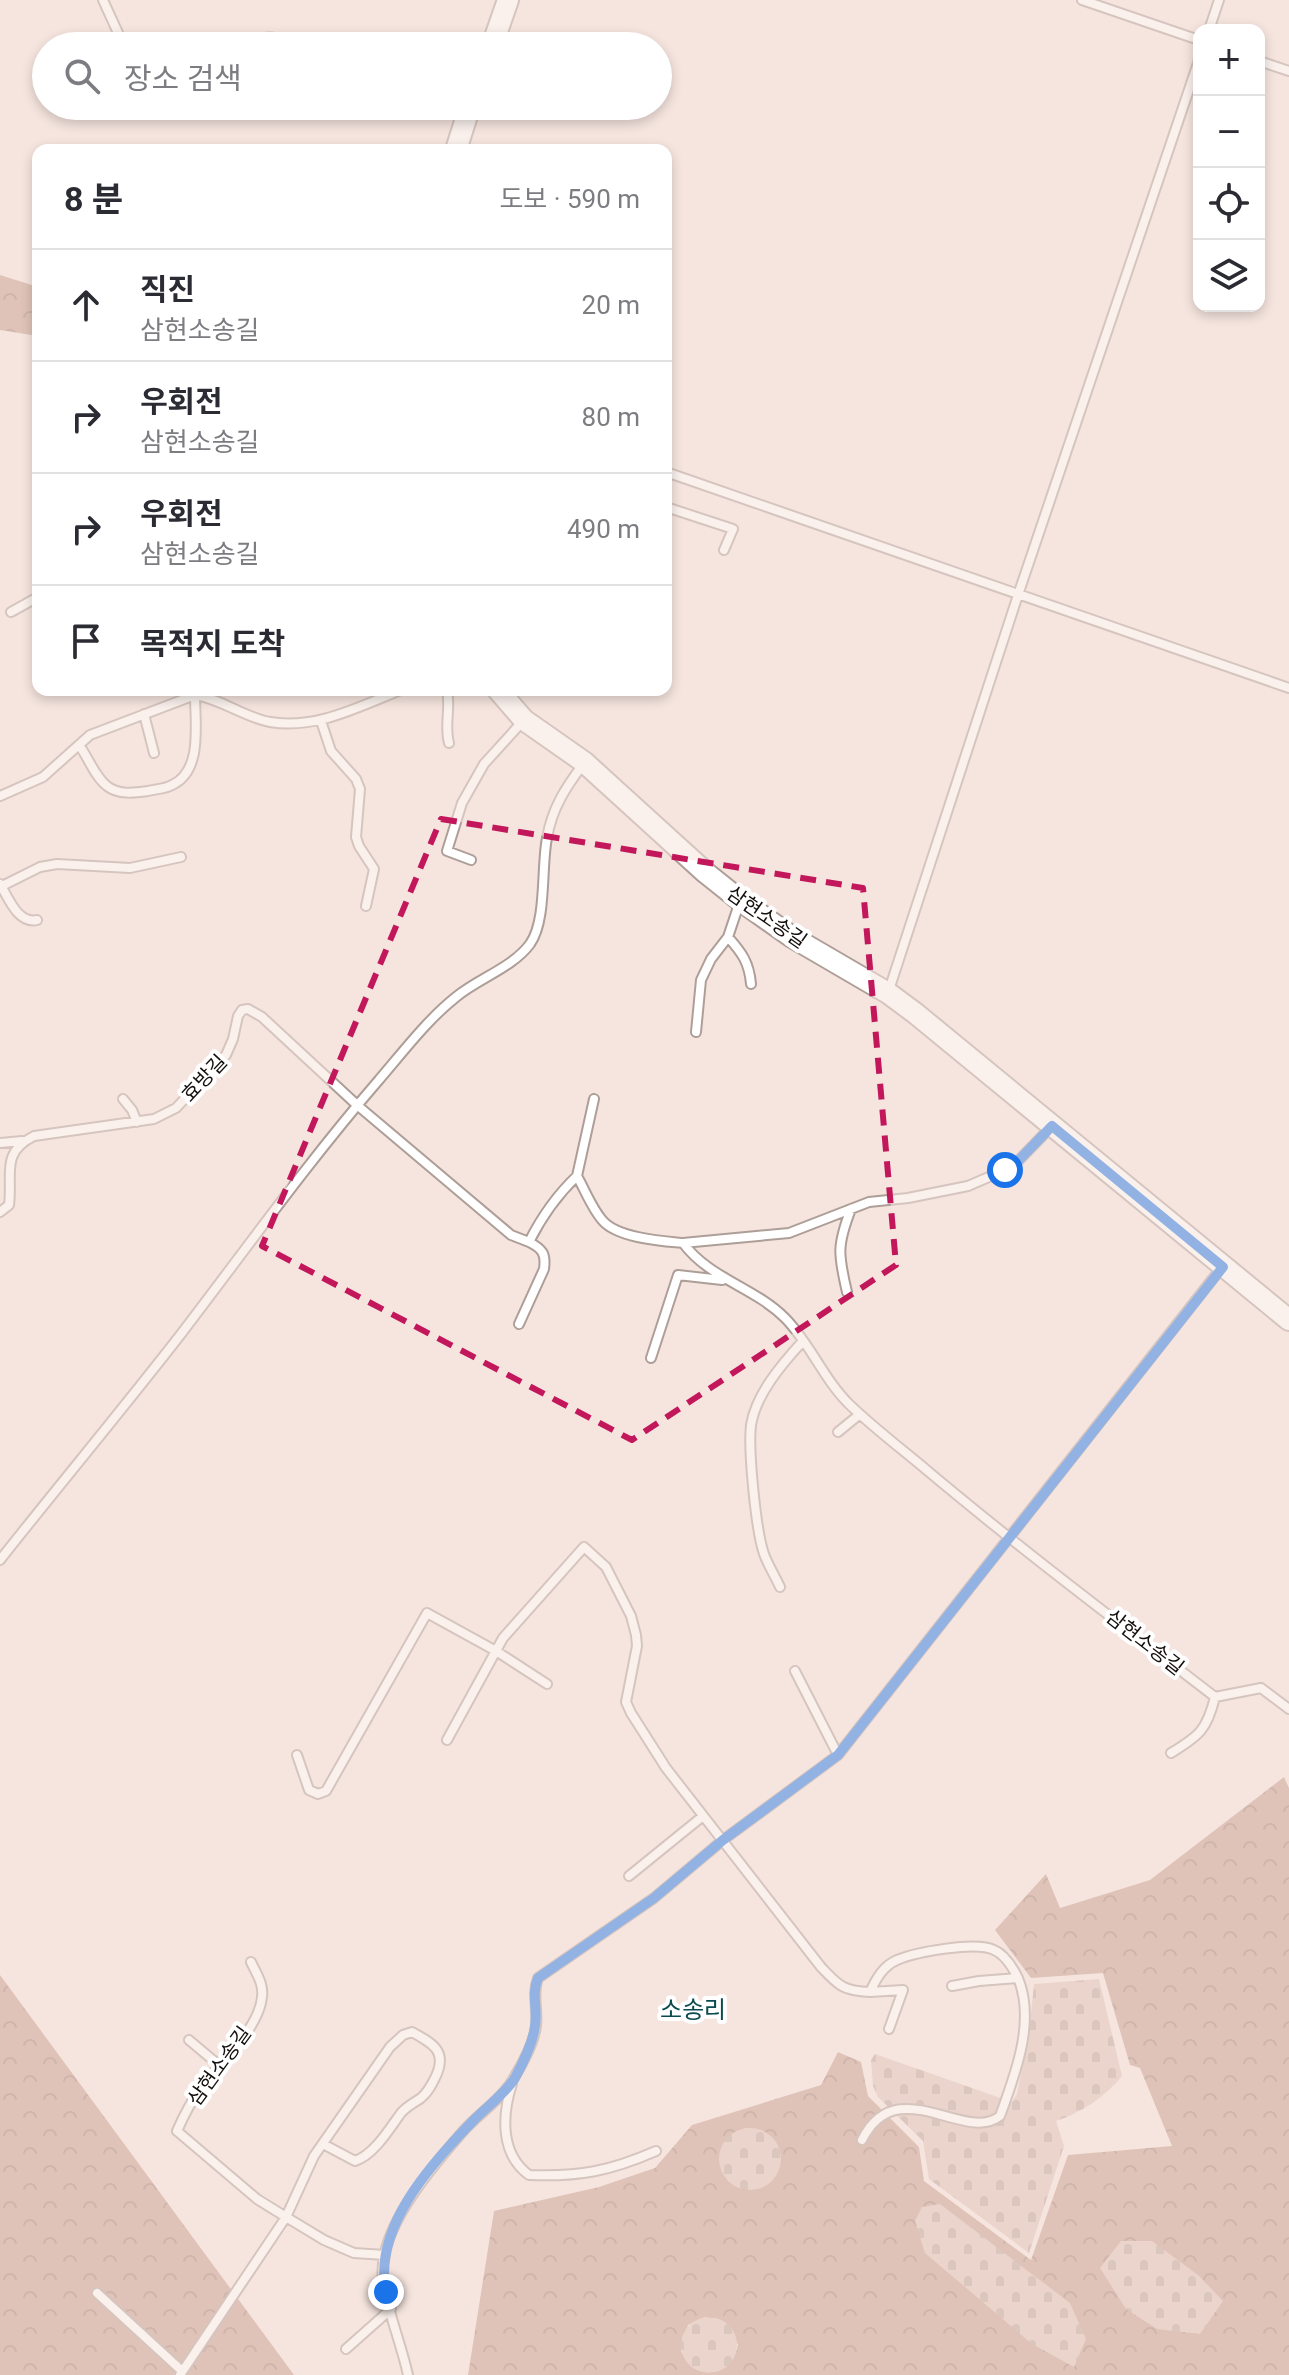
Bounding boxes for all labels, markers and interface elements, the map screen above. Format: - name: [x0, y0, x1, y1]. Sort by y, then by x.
- map controls: [1193, 24, 1265, 312]
- button: +: [1193, 24, 1265, 96]
- search box: [32, 32, 672, 120]
- icon: search: [60, 54, 104, 98]
- text: 장소 검색: [124, 61, 242, 96]
- button: −: [1193, 96, 1265, 168]
- button: locate: [1193, 168, 1265, 240]
- text: 8 분: [64, 179, 123, 219]
- text: 도보 · 590 m: [499, 184, 640, 214]
- button: layers: [1193, 240, 1265, 312]
- text: 직진: [140, 272, 195, 307]
- icon: ahead: [64, 283, 108, 327]
- text: 20 m: [582, 290, 640, 320]
- text: 삼현소송길: [140, 315, 260, 345]
- text: 우회전: [140, 384, 223, 419]
- icon: right: [64, 395, 108, 439]
- text: 80 m: [582, 402, 640, 432]
- text: 삼현소송길: [140, 427, 260, 457]
- text: 우회전: [140, 496, 223, 531]
- icon: right: [64, 507, 108, 551]
- text: 490 m: [567, 514, 640, 544]
- text: 삼현소송길: [140, 539, 260, 569]
- icon: arrive: [64, 619, 108, 663]
- text: 목적지 도착: [140, 626, 285, 661]
- street label: 삼현소송길: [722, 881, 812, 953]
- street label: 효방길: [176, 1050, 232, 1106]
- route start: [987, 1152, 1023, 1188]
- street label: 삼현소송길: [1101, 1604, 1189, 1680]
- district label: 소송리: [660, 1996, 726, 2024]
- street label: 삼현소송길: [182, 2022, 256, 2110]
- route end: [368, 2274, 404, 2310]

